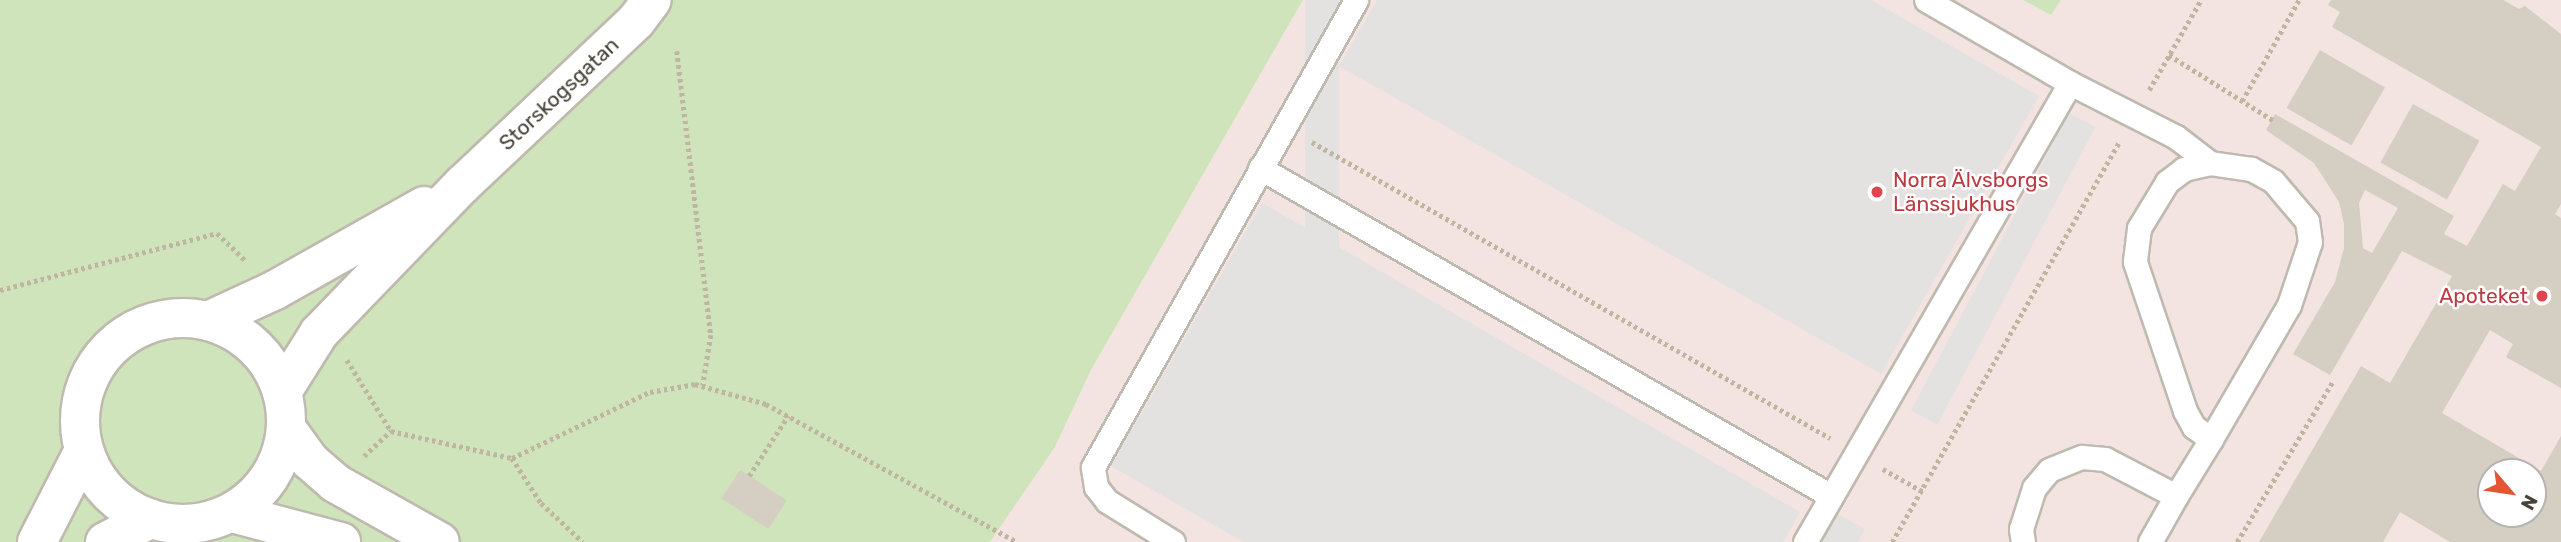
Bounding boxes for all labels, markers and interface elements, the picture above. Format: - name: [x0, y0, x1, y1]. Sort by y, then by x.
- street label: Storskogsgatan: [494, 32, 624, 156]
- place label: Norra Älvsborgs Länssjukhus: [1893, 167, 2049, 217]
- marker: Norra Älvsborgs Länssjukhus: [1867, 182, 1887, 202]
- place label: Apoteket: [2439, 283, 2528, 309]
- marker: Apoteket: [2534, 288, 2550, 304]
- north arrow: [2477, 458, 2547, 528]
- text: N: [2516, 491, 2542, 514]

